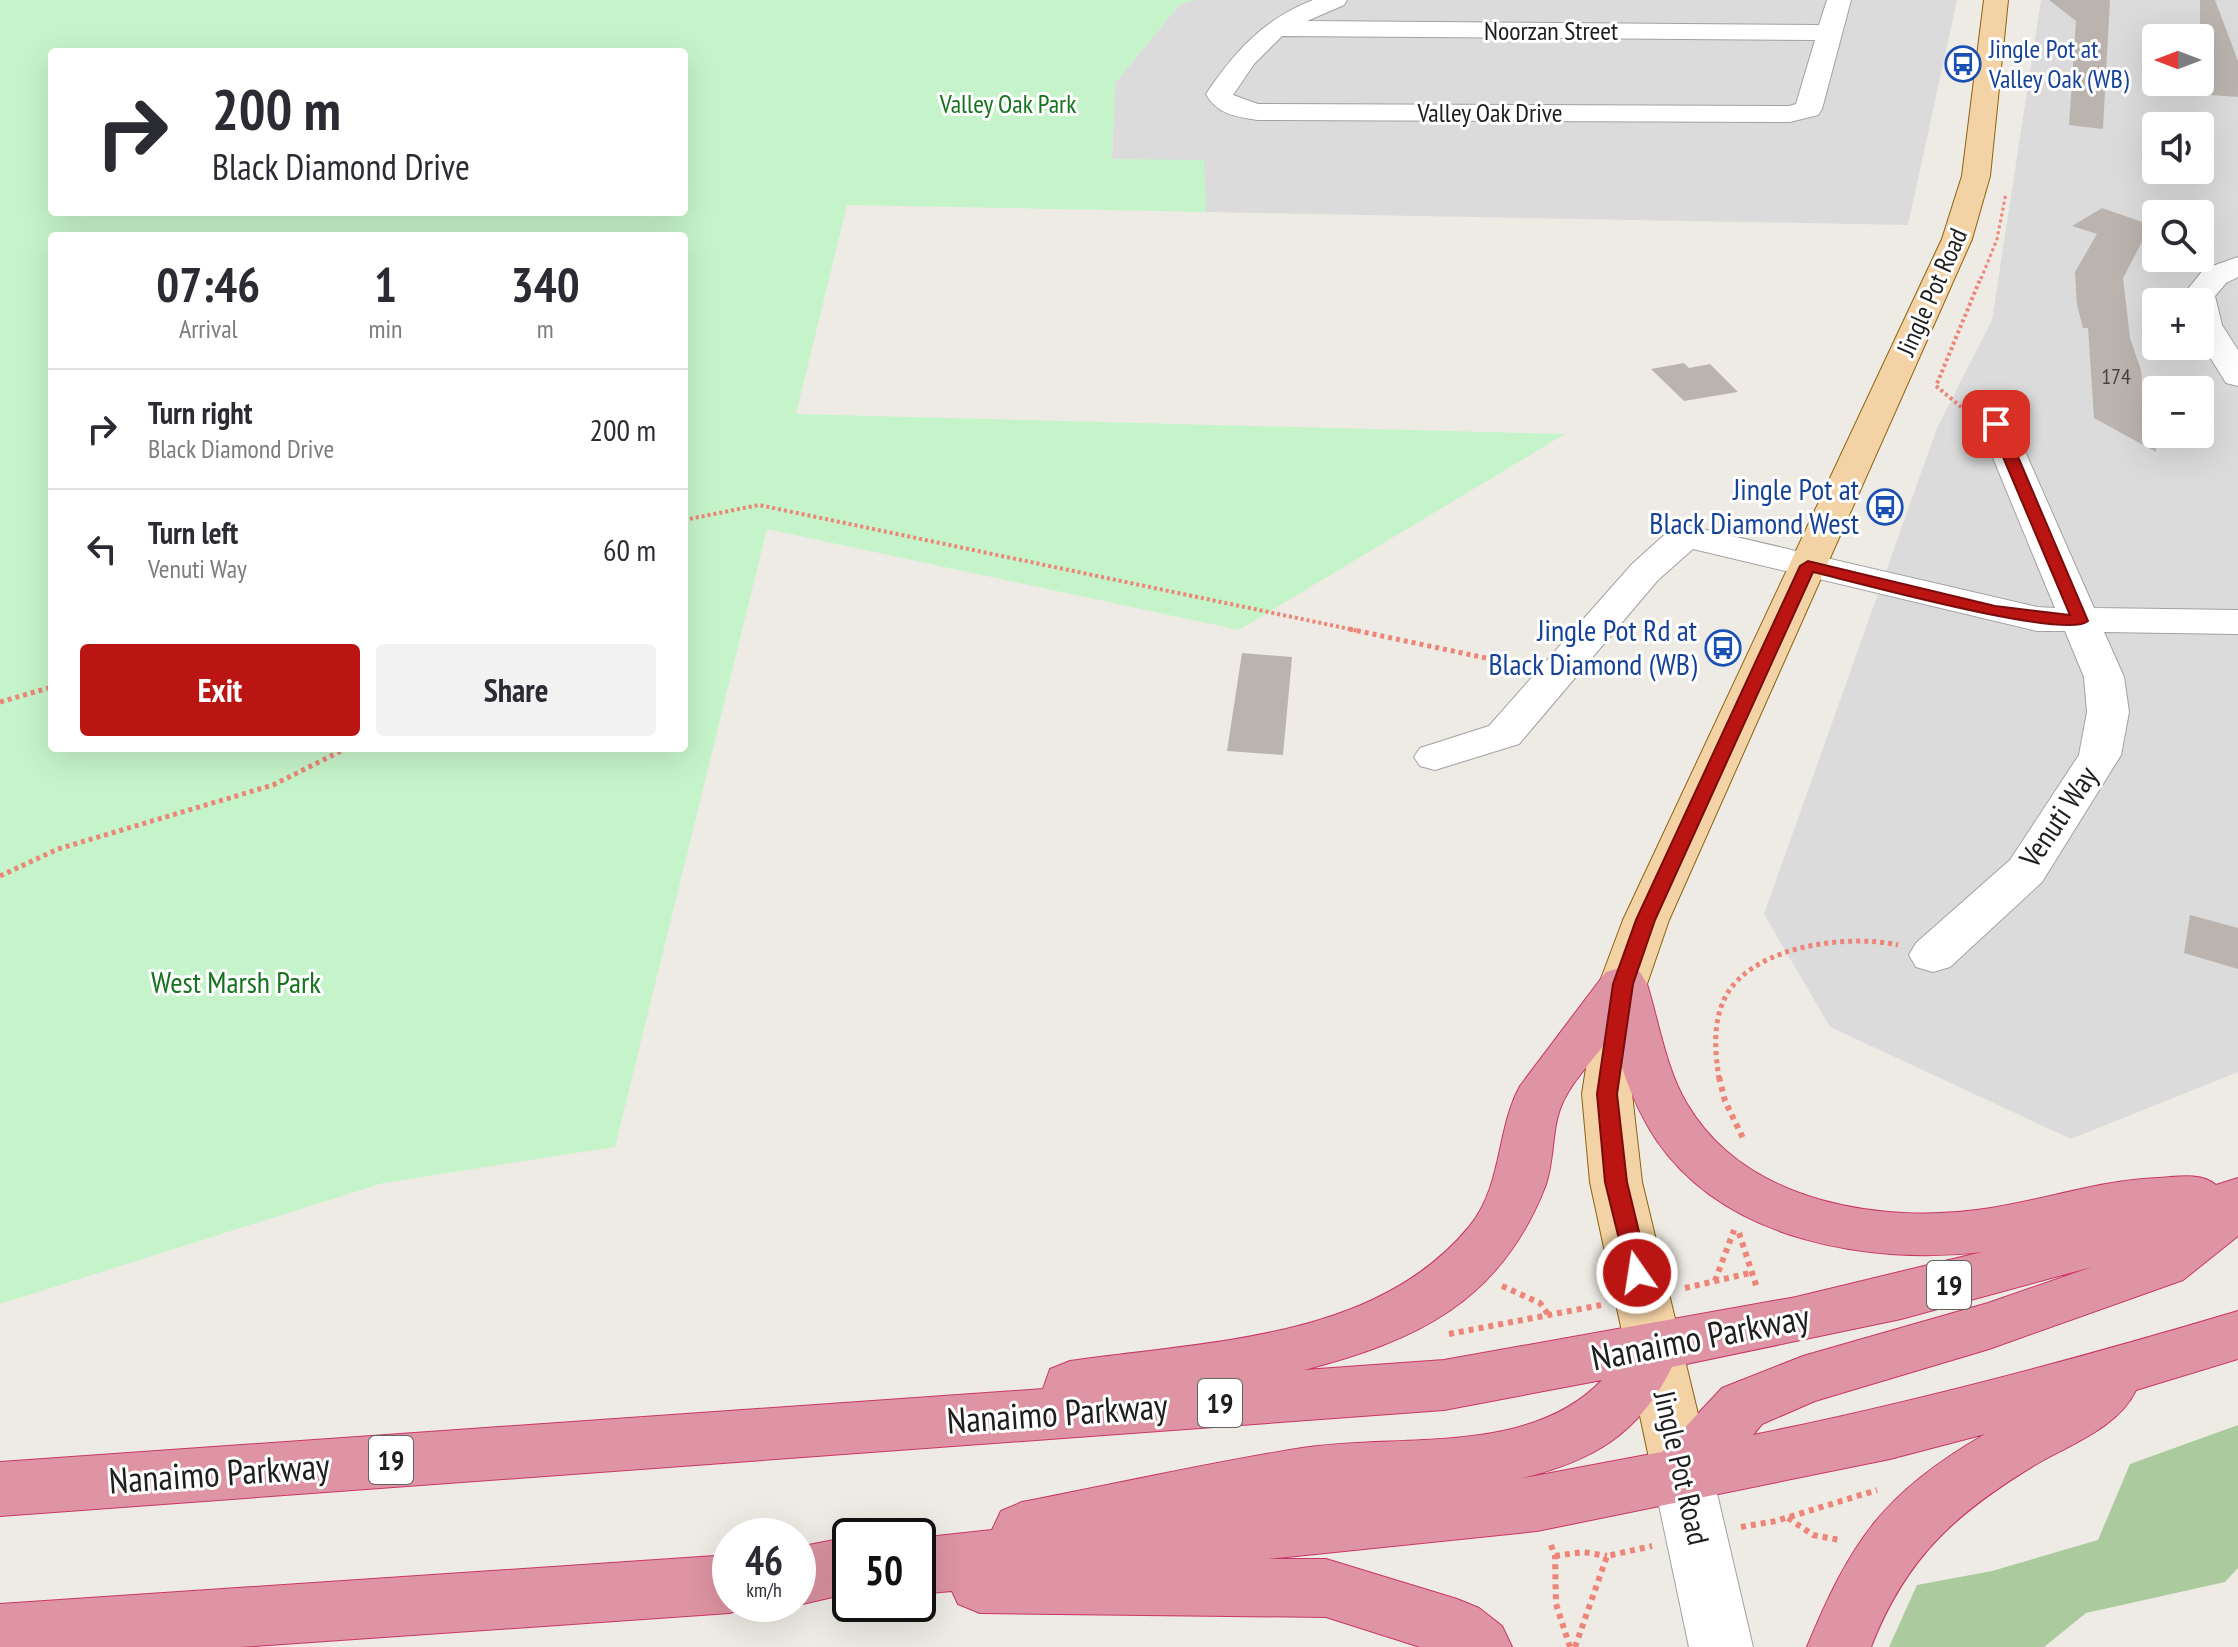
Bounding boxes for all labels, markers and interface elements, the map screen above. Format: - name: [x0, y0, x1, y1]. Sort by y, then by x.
- street label: Noorzan Street: [1484, 14, 1618, 47]
- north arrow: [2142, 24, 2214, 96]
- map controls: [2142, 24, 2214, 448]
- place label: Jingle Pot at Valley Oak (WB): [1988, 32, 2129, 95]
- bus stop icon: Jingle Pot at Valley Oak (WB): [1944, 45, 1982, 83]
- text: 200 m: [212, 73, 341, 145]
- icon: right: [80, 80, 184, 184]
- park label: Valley Oak Park: [939, 87, 1076, 120]
- street label: Valley Oak Drive: [1416, 96, 1563, 129]
- button: sound: [2142, 112, 2214, 184]
- text: Black Diamond Drive: [212, 143, 470, 190]
- button: search: [2142, 200, 2214, 272]
- street label: Jingle Pot Road: [1888, 223, 1974, 362]
- text: 07:46: [156, 253, 260, 315]
- text: 1: [374, 253, 397, 315]
- text: 340: [511, 253, 580, 315]
- button: +: [2142, 288, 2214, 360]
- text: Arrival: [179, 312, 238, 345]
- text: min: [368, 312, 402, 345]
- text: m: [537, 312, 554, 345]
- house number: 174: [2101, 362, 2131, 390]
- button: −: [2142, 376, 2214, 448]
- pin: [1962, 390, 2030, 458]
- text: Turn right: [148, 393, 252, 432]
- icon: arrive: [1974, 402, 2018, 446]
- icon: right: [80, 407, 124, 451]
- text: 200 m: [590, 410, 656, 449]
- text: Black Diamond Drive: [148, 432, 334, 465]
- place label: Jingle Pot at Black Diamond West: [1649, 469, 1860, 542]
- bus stop icon: Jingle Pot at Black Diamond West: [1866, 488, 1904, 526]
- text: Turn left: [148, 513, 238, 552]
- icon: left: [80, 527, 124, 571]
- text: 60 m: [603, 530, 656, 569]
- text: Venuti Way: [148, 552, 247, 585]
- place label: Jingle Pot Rd at Black Diamond (WB): [1488, 610, 1698, 683]
- bus stop icon: Jingle Pot Rd at Black Diamond (WB): [1704, 629, 1742, 667]
- button: Exit: [80, 644, 360, 736]
- button: Share: [376, 644, 656, 736]
- street label: Venuti Way: [2009, 757, 2106, 875]
- park label: West Marsh Park: [151, 962, 321, 1001]
- position arrow: [1595, 1231, 1679, 1315]
- road number: 19: [1927, 1261, 1971, 1309]
- street label: Nanaimo Parkway: [1587, 1292, 1813, 1381]
- road number: 19: [1198, 1379, 1242, 1427]
- street label: Nanaimo Parkway: [945, 1381, 1169, 1444]
- street label: Jingle Pot Road: [1646, 1386, 1719, 1549]
- road number: 19: [369, 1436, 413, 1484]
- street label: Nanaimo Parkway: [107, 1441, 331, 1504]
- speed limit sign: 50: [832, 1518, 936, 1622]
- text: 46: [745, 1534, 783, 1586]
- text: km/h: [746, 1577, 782, 1603]

